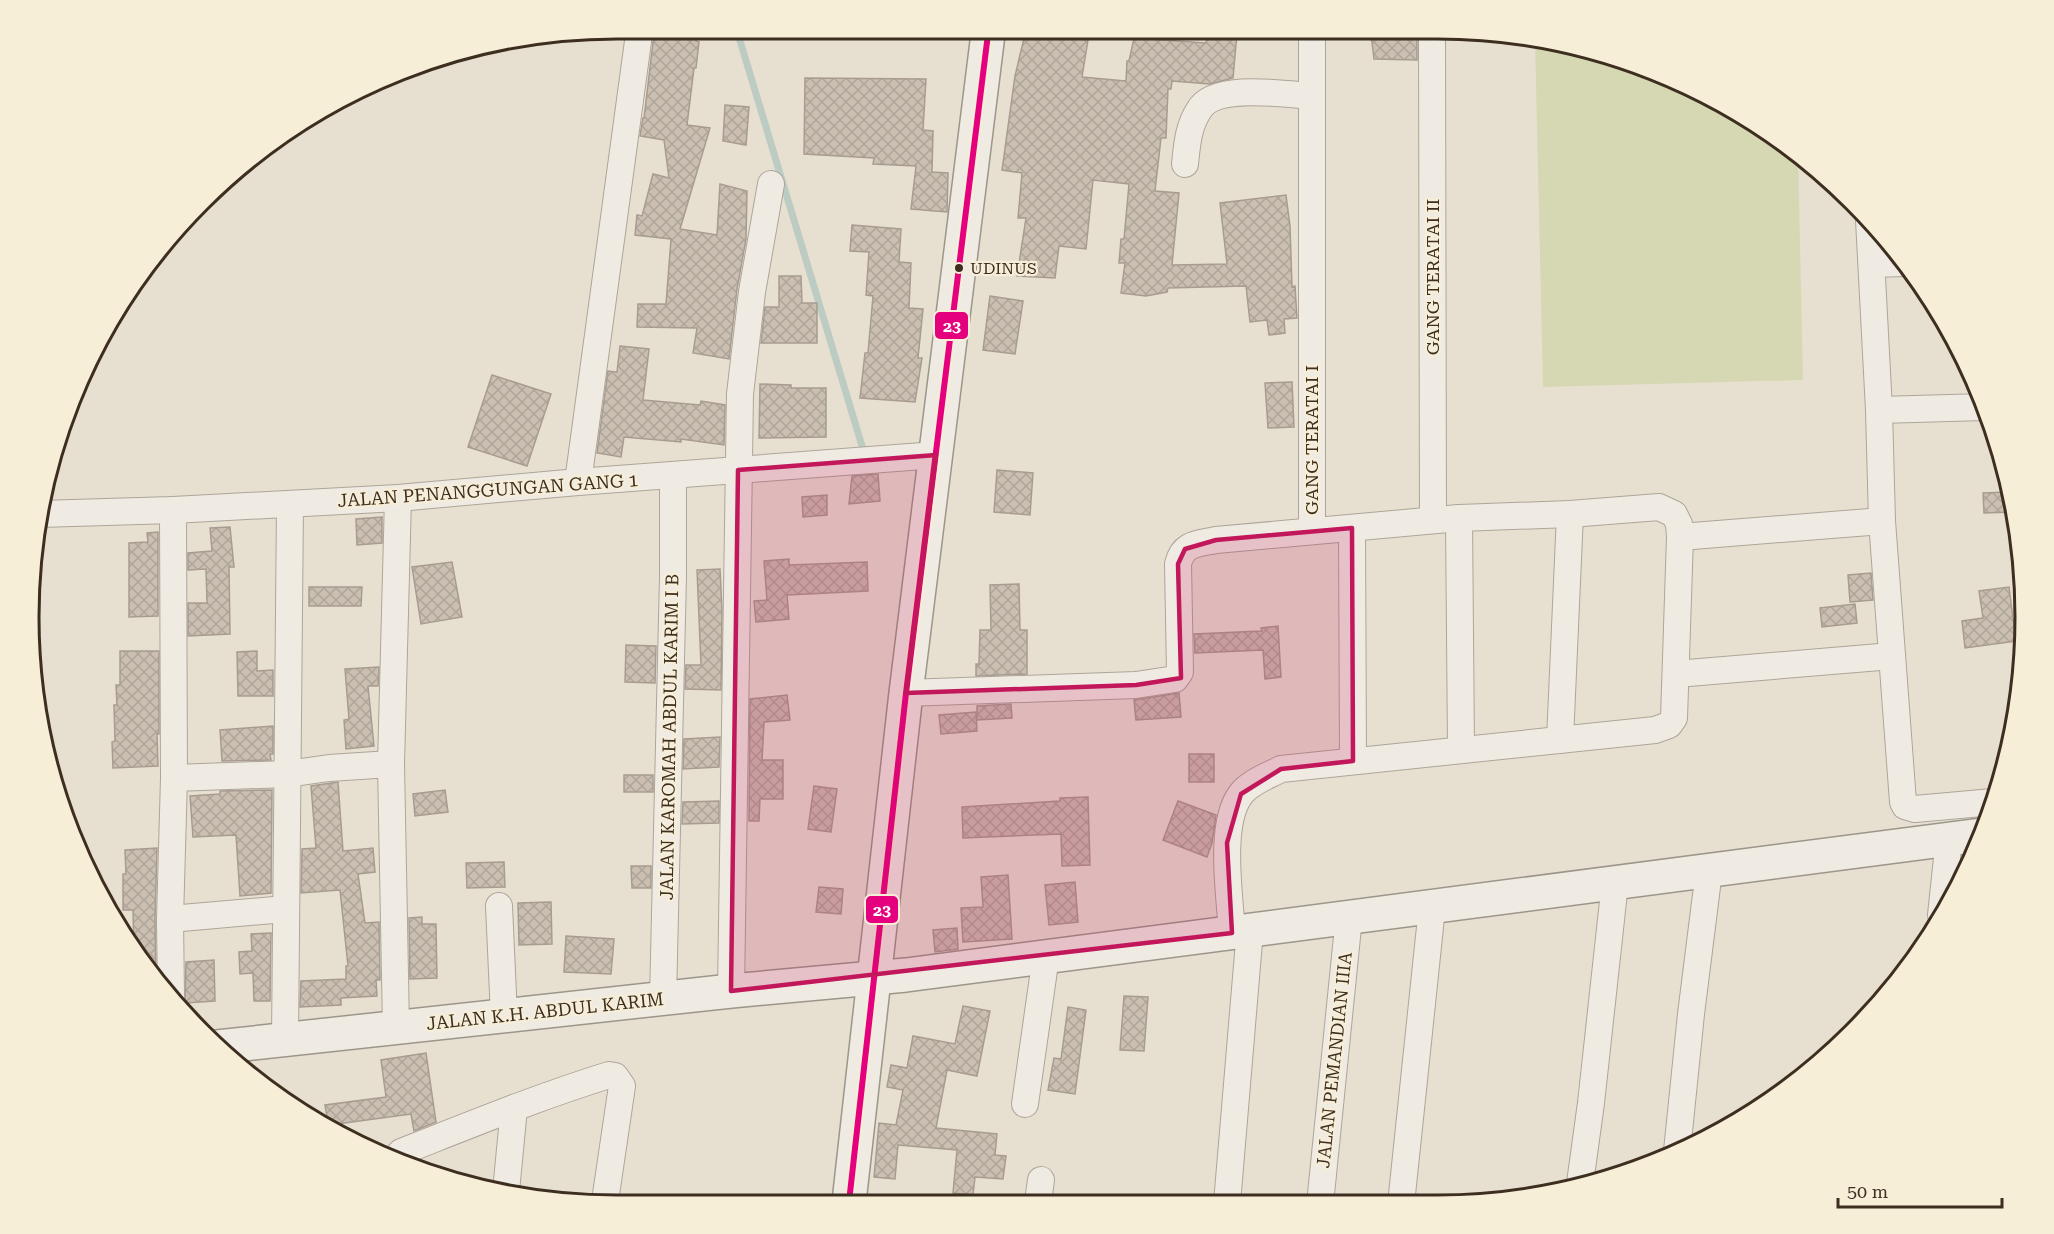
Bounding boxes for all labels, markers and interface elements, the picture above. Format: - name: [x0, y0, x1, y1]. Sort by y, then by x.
- street label: GANG TERATAI II: [1422, 199, 1443, 355]
- place label: UDINUS: [970, 259, 1037, 278]
- marker: UDINUS: [953, 262, 965, 274]
- line badge: 23: [934, 311, 969, 340]
- text: 23: [943, 317, 961, 336]
- street label: GANG TERATAI I: [1301, 365, 1322, 515]
- street label: JALAN PENANGGUNGAN GANG 1: [337, 469, 639, 511]
- street label: JALAN KAROMAH ABDUL KARIM I B: [656, 574, 682, 900]
- line badge: 23: [865, 895, 899, 924]
- text: 23: [873, 901, 891, 920]
- street label: JALAN PEMANDIAN IIIA: [1312, 950, 1356, 1169]
- street label: JALAN K.H. ABDUL KARIM: [425, 988, 665, 1034]
- scale bar: [1838, 1171, 2002, 1209]
- text: 50 m: [1847, 1181, 1888, 1202]

